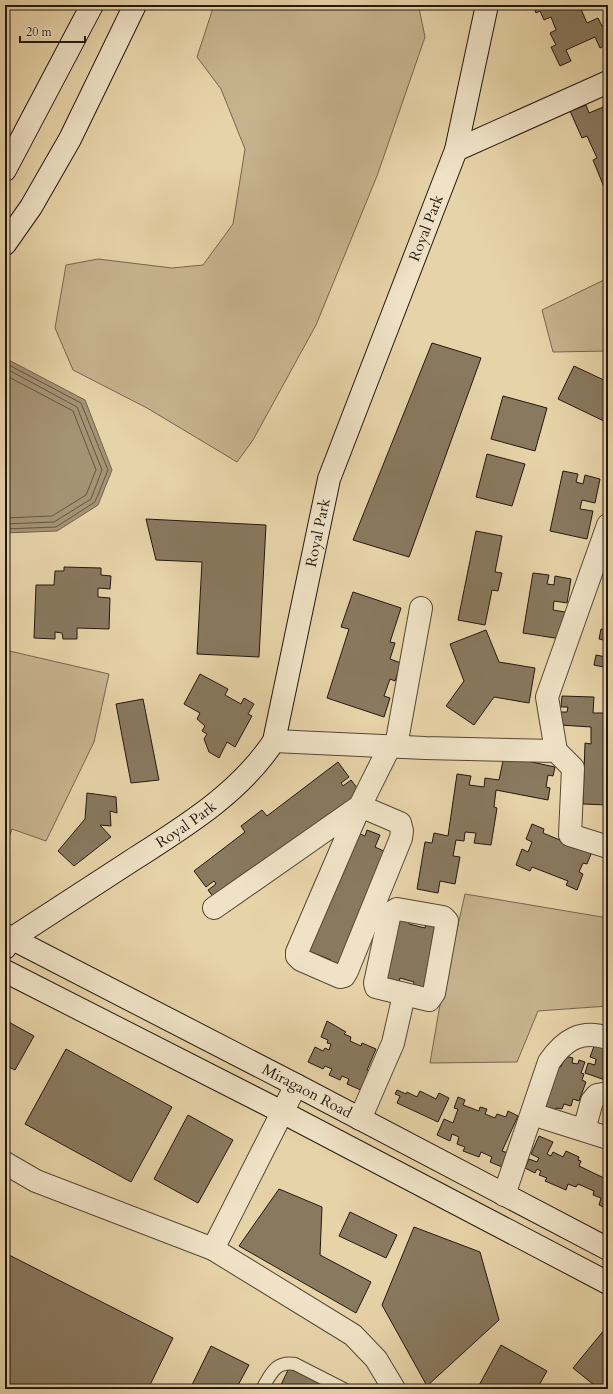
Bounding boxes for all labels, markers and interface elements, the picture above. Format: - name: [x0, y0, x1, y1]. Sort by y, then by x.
- scale bar: [20, 18, 85, 44]
- text: 20 m: [26, 24, 53, 40]
- street label: Royal Park: [404, 192, 448, 264]
- street label: Royal Park: [301, 496, 335, 569]
- street label: Royal Park: [152, 796, 220, 853]
- street label: Miragaon Road: [259, 1059, 356, 1123]

